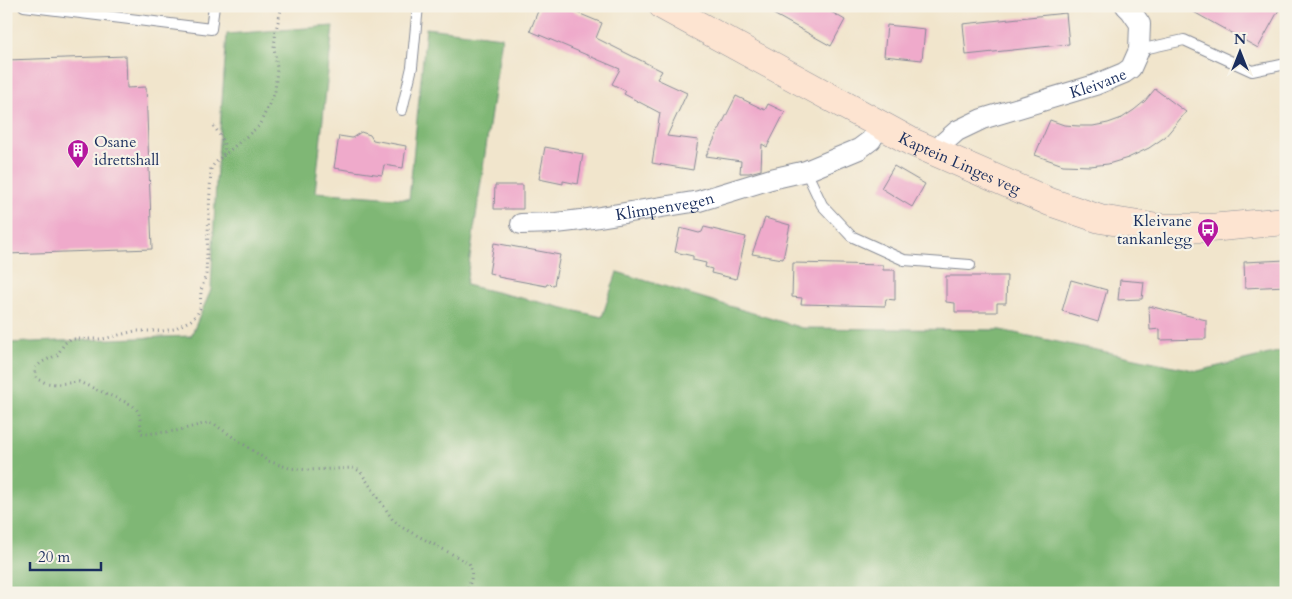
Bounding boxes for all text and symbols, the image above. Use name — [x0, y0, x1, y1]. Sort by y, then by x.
north arrow — [1214, 28, 1264, 78]
text: N — [1234, 30, 1246, 49]
street label: Kleivane — [1067, 63, 1130, 104]
street label: Kaptein Linges veg — [895, 127, 1024, 200]
place label: Osane idrettshall — [94, 131, 159, 171]
building icon: Osane idrettshall — [66, 138, 90, 169]
street label: Klimpenvegen — [614, 187, 717, 226]
place label: Kleivane tankanlegg — [1117, 210, 1192, 250]
bus stop icon: Kleivane tankanlegg — [1196, 217, 1220, 248]
scale bar — [30, 539, 101, 571]
text: 20 m — [38, 547, 70, 567]

